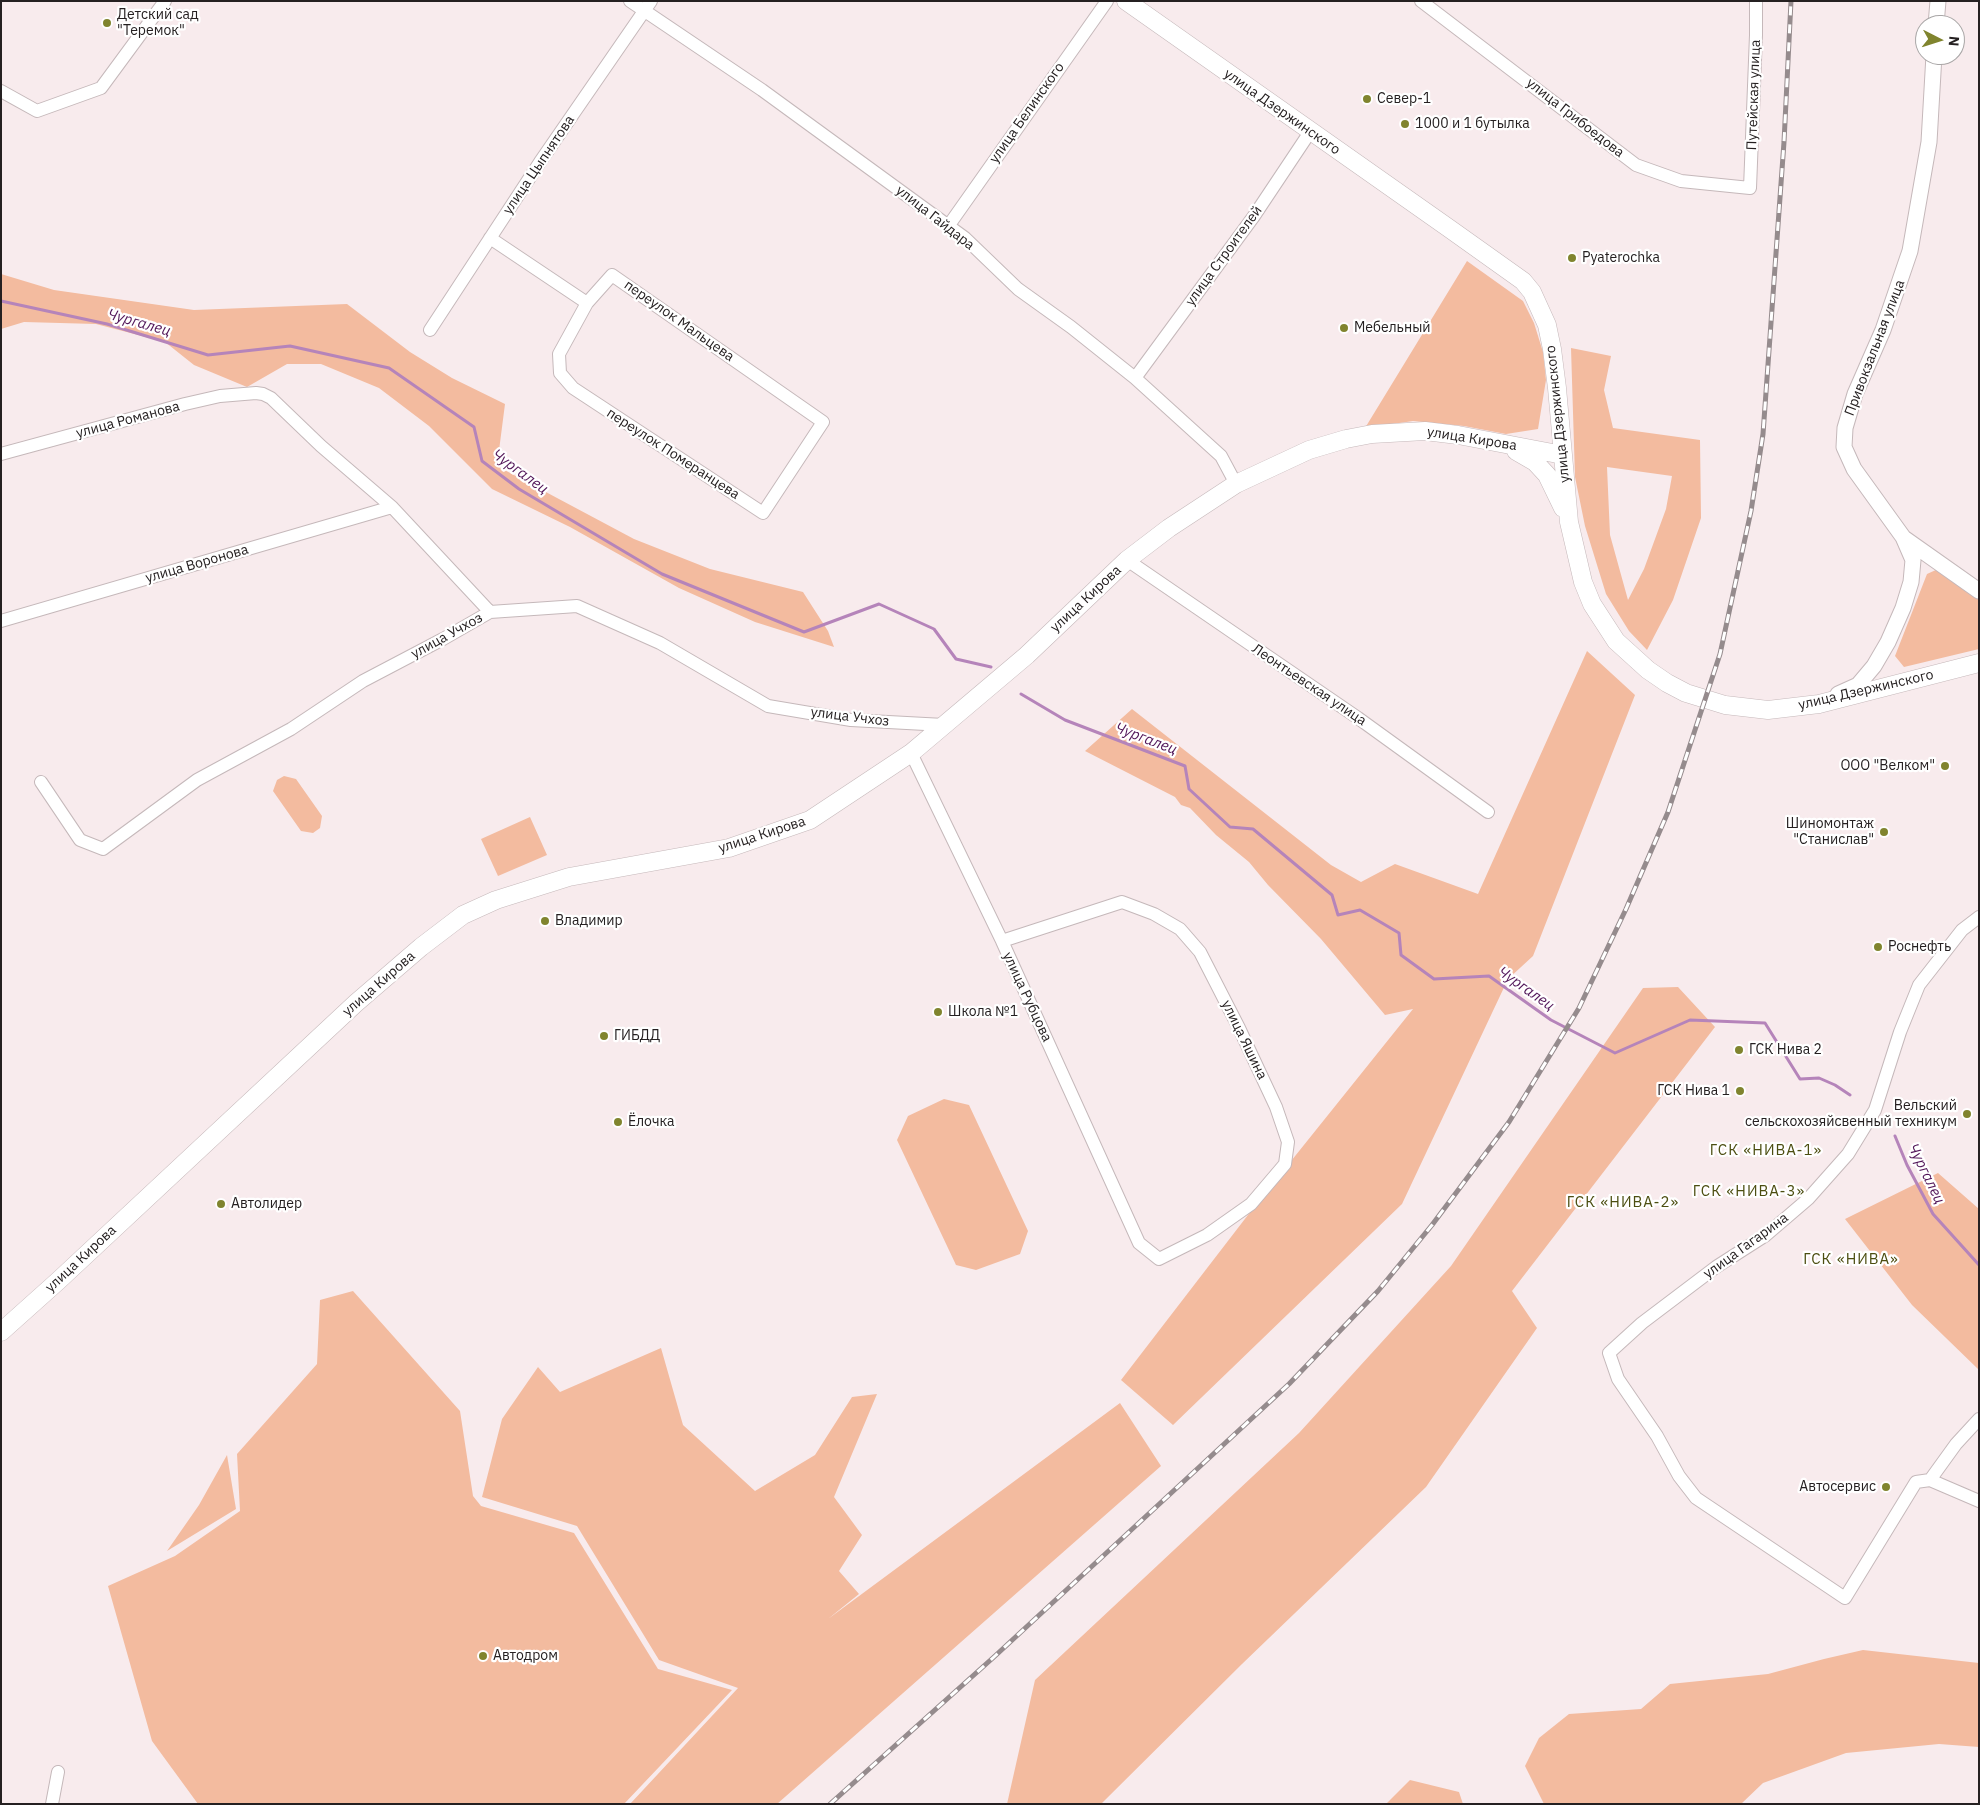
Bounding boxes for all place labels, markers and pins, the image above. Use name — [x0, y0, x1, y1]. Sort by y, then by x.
place label: Детский сад "Теремок" — [117, 7, 199, 40]
marker: Детский сад "Теремок" — [101, 17, 113, 29]
place label: Север-1 — [1377, 91, 1431, 107]
marker: Север-1 — [1361, 93, 1373, 105]
place label: 1000 и 1 бутылка — [1415, 116, 1530, 132]
marker: 1000 и 1 бутылка — [1399, 118, 1411, 130]
place label: Pyaterochka — [1582, 250, 1660, 266]
marker: Pyaterochka — [1566, 252, 1578, 264]
place label: Мебельный — [1354, 320, 1430, 336]
marker: Мебельный — [1338, 322, 1350, 334]
place label: ООО "Велком" — [1840, 758, 1935, 774]
marker: ООО "Велком" — [1939, 760, 1951, 772]
place label: Шиномонтаж "Станислав" — [1786, 816, 1874, 849]
marker: Шиномонтаж "Станислав" — [1878, 826, 1890, 838]
place label: Владимир — [555, 913, 623, 929]
marker: Владимир — [539, 915, 551, 927]
place label: Роснефть — [1888, 939, 1951, 955]
marker: Роснефть — [1872, 941, 1884, 953]
place label: Школа №1 — [948, 1004, 1018, 1020]
marker: Школа №1 — [932, 1006, 944, 1018]
place label: ГИБДД — [614, 1028, 660, 1044]
marker: ГИБДД — [598, 1030, 610, 1042]
place label: ГСК Нива 2 — [1749, 1042, 1822, 1058]
marker: ГСК Нива 2 — [1733, 1044, 1745, 1056]
place label: ГСК Нива 1 — [1657, 1083, 1730, 1099]
marker: ГСК Нива 1 — [1734, 1085, 1746, 1097]
place label: Вельский сельскохозяйсвенный техникум — [1745, 1098, 1957, 1130]
marker: Вельский сельскохозяйсвенный техникум — [1961, 1108, 1973, 1120]
place label: Ёлочка — [628, 1114, 674, 1130]
marker: Ёлочка — [612, 1116, 624, 1128]
place label: Автолидер — [231, 1196, 302, 1212]
marker: Автолидер — [215, 1198, 227, 1210]
place label: Автосервис — [1799, 1479, 1876, 1495]
marker: Автосервис — [1880, 1481, 1892, 1493]
place label: Автодром — [493, 1648, 558, 1664]
marker: Автодром — [477, 1650, 489, 1662]

